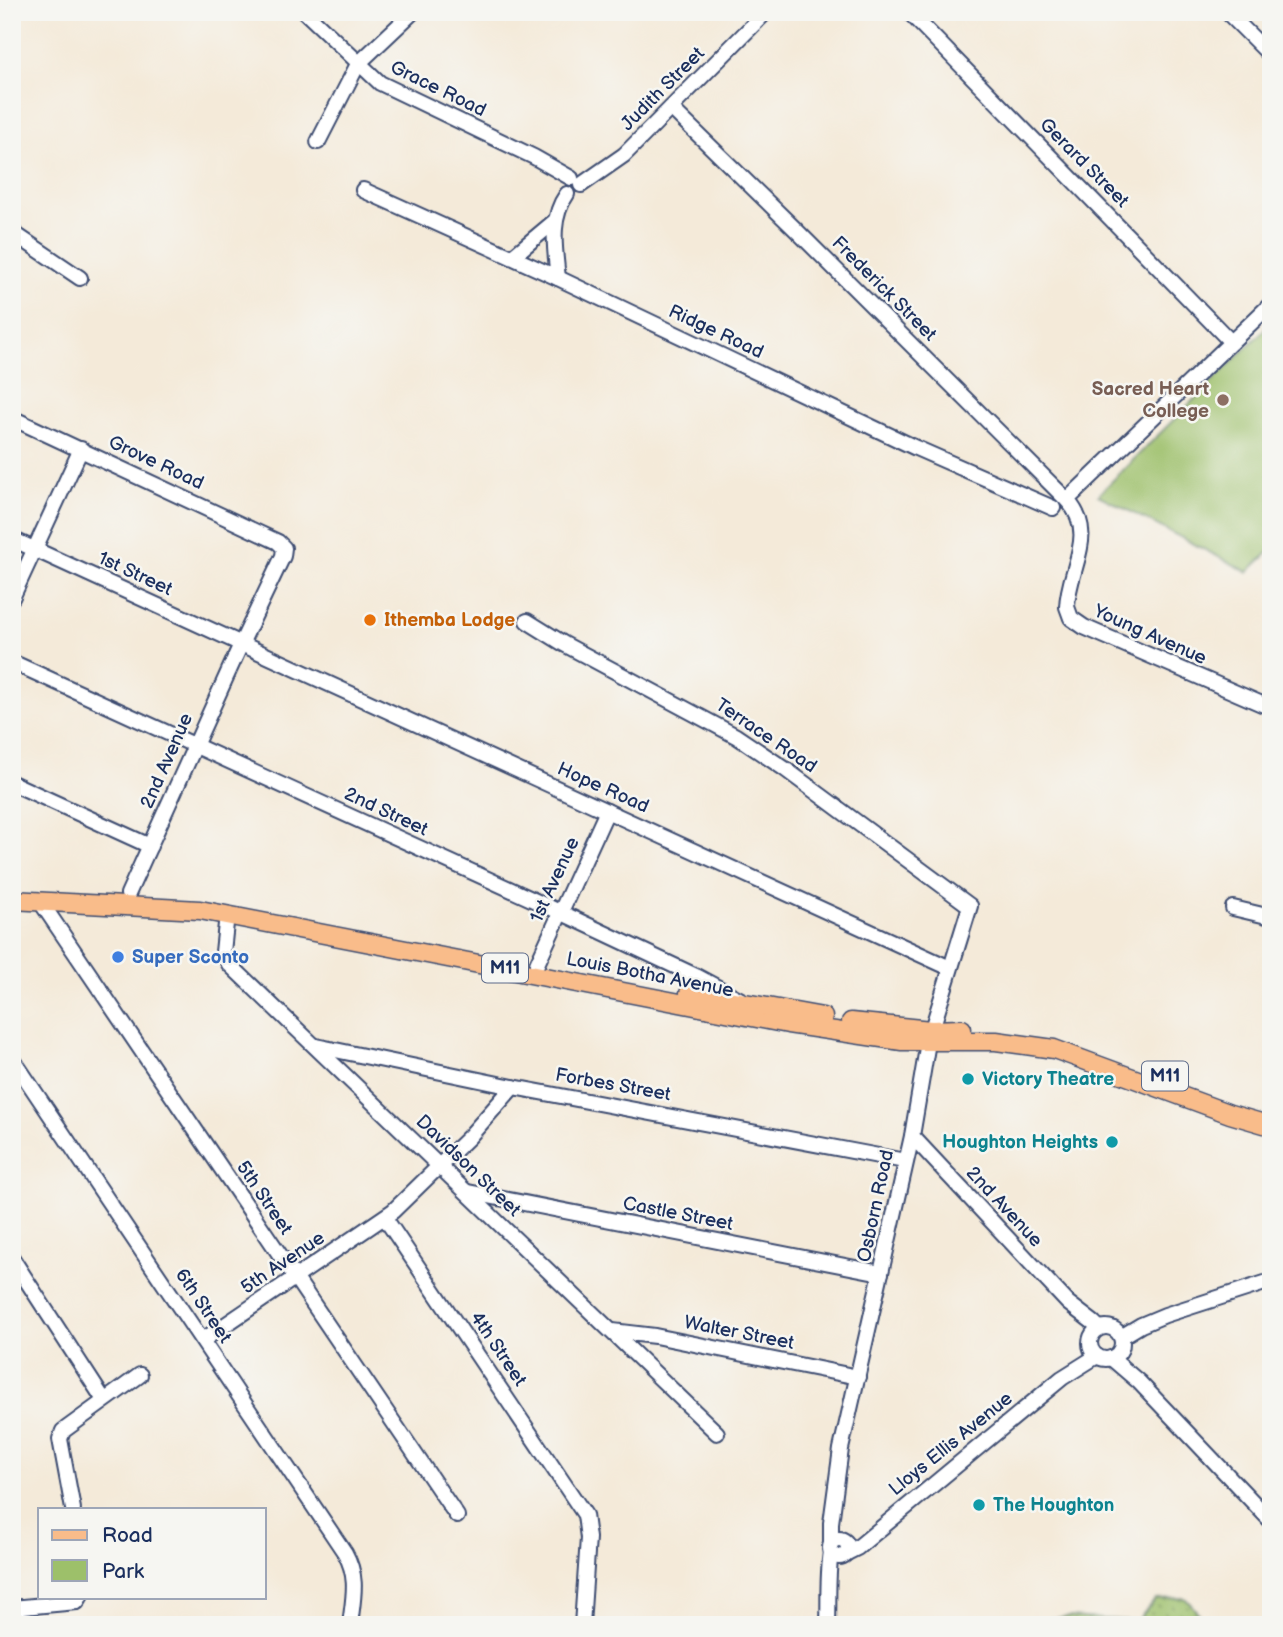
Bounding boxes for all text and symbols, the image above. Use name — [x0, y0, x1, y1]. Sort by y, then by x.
street label: Judith Street — [616, 42, 710, 136]
street label: Grace Road — [386, 56, 490, 122]
street label: Gerard Street — [1034, 113, 1134, 213]
street label: Frederick Street — [827, 232, 941, 346]
street label: Ridge Road — [665, 300, 767, 364]
place label: Sacred Heart College — [1092, 378, 1210, 423]
marker: Sacred Heart College — [1215, 392, 1231, 408]
street label: Grove Road — [105, 431, 207, 495]
street label: 1st Street — [94, 547, 176, 601]
street label: Young Avenue — [1089, 599, 1210, 670]
place label: Ithemba Lodge — [384, 609, 515, 632]
marker: Ithemba Lodge — [362, 612, 378, 628]
street label: Terrace Road — [711, 694, 821, 778]
street label: 2nd Avenue — [136, 710, 198, 812]
street label: Hope Road — [554, 758, 652, 818]
street label: 2nd Street — [340, 783, 432, 841]
street label: 1st Avenue — [525, 834, 585, 926]
place label: Super Sconto — [132, 946, 249, 969]
street label: Louis Botha Avenue — [564, 947, 736, 1003]
marker: Super Sconto — [110, 949, 126, 965]
road number: M11 — [482, 953, 528, 982]
road number: M11 — [1142, 1062, 1188, 1091]
street label: Forbes Street — [554, 1064, 673, 1106]
place label: Victory Theatre — [982, 1068, 1114, 1091]
marker: Victory Theatre — [960, 1071, 976, 1087]
street label: Davidson Street — [411, 1110, 525, 1222]
place label: Houghton Heights — [942, 1131, 1098, 1154]
marker: Houghton Heights — [1104, 1134, 1120, 1150]
street label: Osborn Road — [853, 1148, 899, 1264]
street label: 5th Street — [231, 1157, 297, 1239]
street label: 2nd Avenue — [961, 1162, 1047, 1252]
street label: Castle Street — [621, 1192, 735, 1236]
street label: 5th Avenue — [237, 1227, 329, 1299]
street label: 6th Street — [170, 1264, 236, 1348]
street label: 4th Street — [465, 1307, 531, 1391]
street label: Walter Street — [682, 1311, 796, 1355]
street label: Lloys Ellis Avenue — [885, 1387, 1017, 1501]
place label: The Houghton — [993, 1494, 1114, 1517]
marker: The Houghton — [971, 1497, 987, 1513]
legend — [38, 1508, 266, 1598]
text: Road — [102, 1523, 153, 1548]
text: Park — [102, 1559, 145, 1584]

